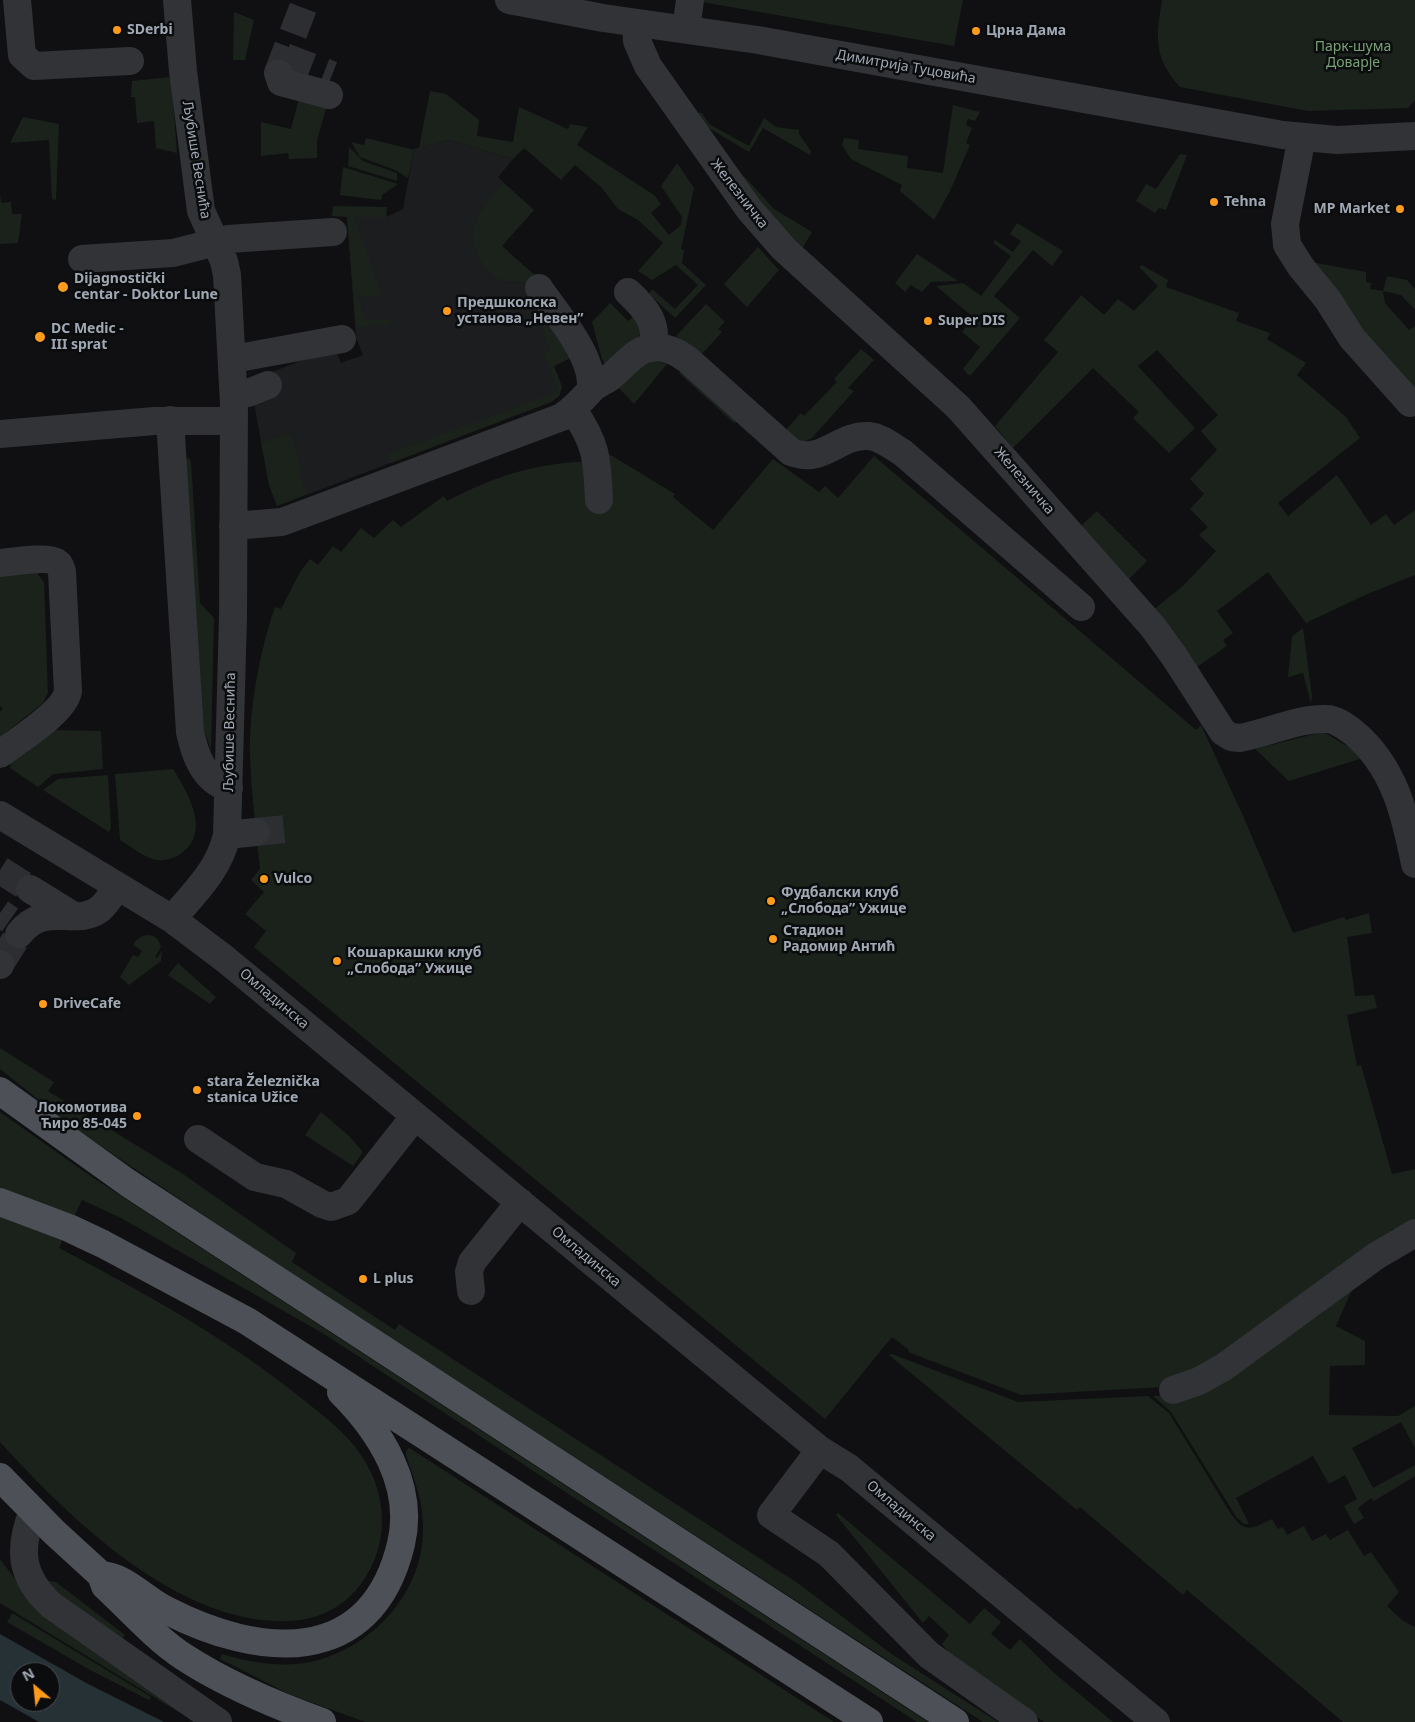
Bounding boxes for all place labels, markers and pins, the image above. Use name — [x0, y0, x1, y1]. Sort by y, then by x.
place label: SDerbi — [127, 22, 173, 38]
place label: Црна Дама — [986, 23, 1066, 39]
marker: SDerbi — [111, 24, 123, 36]
marker: Црна Дама — [970, 25, 982, 37]
place label: Tehna — [1224, 194, 1266, 210]
marker: Tehna — [1208, 196, 1220, 208]
place label: MP Market — [1314, 201, 1390, 217]
marker: MP Market — [1394, 203, 1406, 215]
place label: Dijagnostički centar - Doktor Lune — [74, 271, 218, 304]
marker: Dijagnostički centar - Doktor Lune — [56, 280, 70, 294]
place label: Предшколска установа „Невен” — [457, 295, 584, 328]
marker: Предшколска установа „Невен” — [441, 305, 453, 317]
place label: Super DIS — [938, 313, 1005, 329]
marker: Super DIS — [922, 315, 934, 327]
place label: DC Medic - III sprat — [51, 321, 124, 354]
marker: DC Medic - III sprat — [33, 330, 47, 344]
place label: Vulco — [274, 871, 312, 887]
marker: Vulco — [258, 873, 270, 885]
place label: Фудбалски клуб „Слобода” Ужице — [781, 885, 906, 918]
marker: Фудбалски клуб „Слобода” Ужице — [765, 895, 777, 907]
place label: Стадион Радомир Антић — [783, 923, 896, 956]
marker: Стадион Радомир Антић — [767, 933, 779, 945]
place label: Кошаркашки клуб „Слобода” Ужице — [347, 945, 481, 978]
marker: Кошаркашки клуб „Слобода” Ужице — [331, 955, 343, 967]
place label: DriveCafe — [53, 996, 121, 1012]
marker: DriveCafe — [37, 998, 49, 1010]
place label: stara Železnička stanica Užice — [207, 1074, 320, 1106]
marker: stara Železnička stanica Užice — [191, 1084, 203, 1096]
place label: Локомотива Ћиро 85-045 — [38, 1100, 127, 1132]
marker: Локомотива Ћиро 85-045 — [131, 1110, 143, 1122]
place label: L plus — [373, 1271, 414, 1287]
marker: L plus — [357, 1273, 369, 1285]

